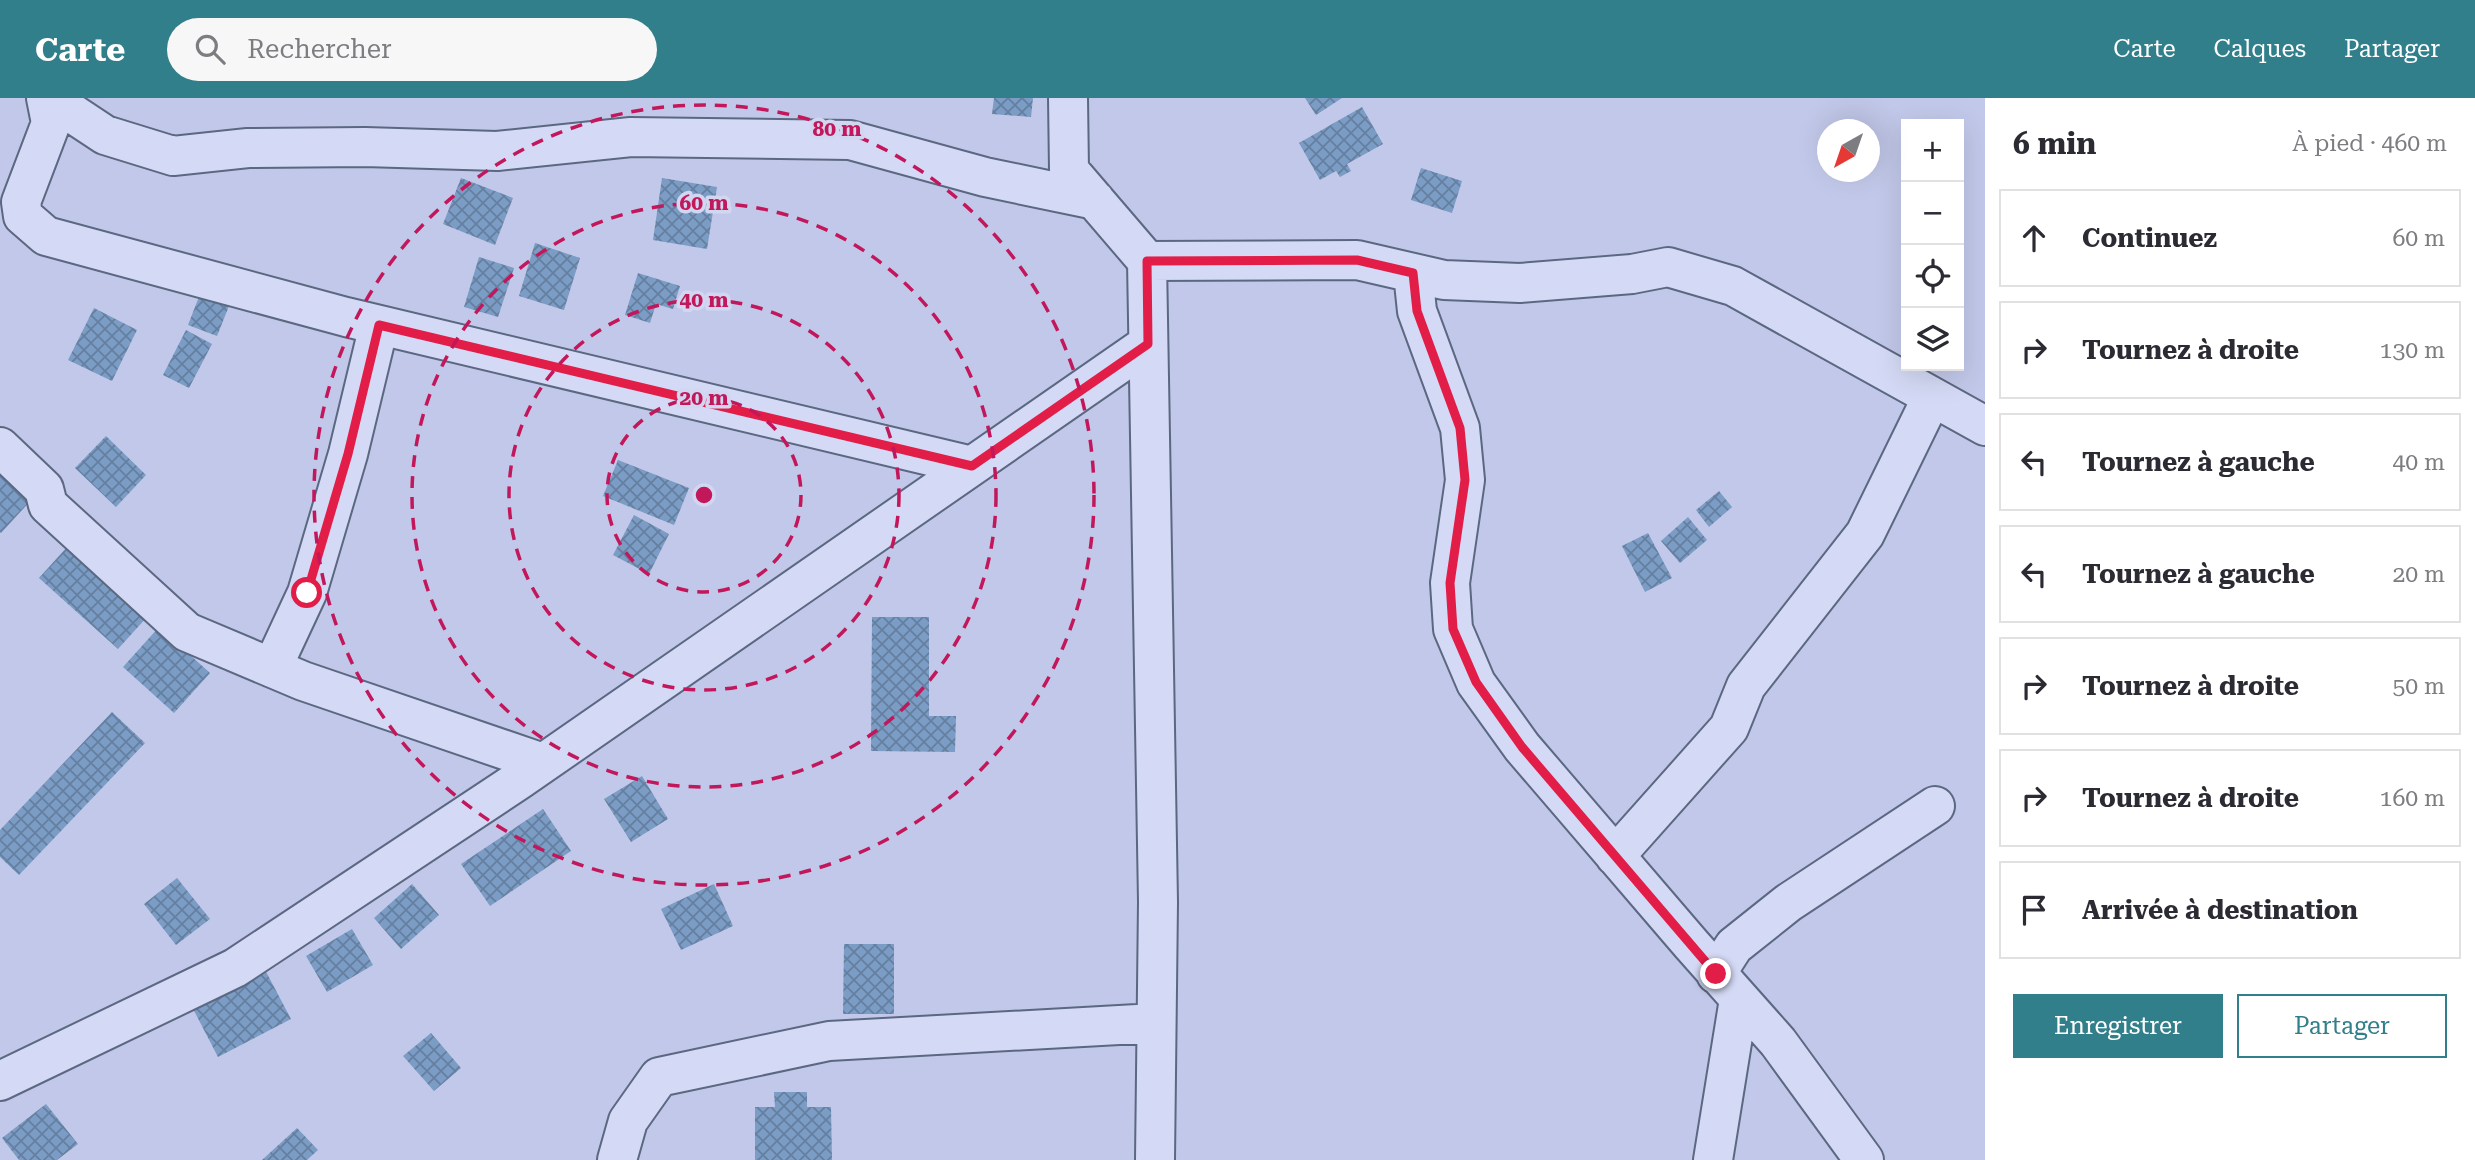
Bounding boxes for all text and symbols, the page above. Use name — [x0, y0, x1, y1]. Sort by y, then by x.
search box — [167, 18, 657, 81]
text: Carte — [35, 30, 125, 69]
icon: search — [191, 30, 229, 68]
text: Rechercher — [247, 34, 392, 64]
text: Carte — [2113, 35, 2176, 63]
text: Calques — [2214, 35, 2306, 63]
text: Partager — [2344, 35, 2440, 63]
text: 80 m — [812, 117, 862, 141]
north arrow — [1817, 119, 1880, 182]
map controls — [1901, 119, 1964, 371]
button: + — [1901, 119, 1964, 182]
text: 6 min — [2013, 126, 2096, 161]
text: À pied · 460 m — [2292, 130, 2447, 157]
button: − — [1901, 182, 1964, 245]
text: 60 m — [679, 191, 729, 215]
icon: ahead — [2015, 219, 2053, 257]
text: Continuez — [2082, 223, 2217, 253]
text: 60 m — [2392, 225, 2445, 252]
button: locate — [1901, 245, 1964, 308]
text: 40 m — [679, 288, 729, 312]
button: layers — [1901, 308, 1964, 371]
icon: right — [2015, 331, 2053, 369]
text: Tournez à droite — [2082, 335, 2299, 365]
text: 130 m — [2380, 337, 2445, 364]
text: 20 m — [679, 386, 729, 410]
icon: left — [2015, 443, 2053, 481]
text: Tournez à gauche — [2082, 447, 2315, 477]
text: 40 m — [2392, 449, 2445, 476]
centre of rings — [692, 483, 716, 507]
icon: left — [2015, 555, 2053, 593]
text: Tournez à gauche — [2082, 559, 2315, 589]
text: 20 m — [2392, 561, 2445, 588]
route start — [291, 577, 322, 608]
icon: right — [2015, 667, 2053, 705]
text: Tournez à droite — [2082, 671, 2299, 701]
text: 50 m — [2392, 673, 2445, 700]
icon: right — [2015, 779, 2053, 817]
text: Tournez à droite — [2082, 783, 2299, 813]
text: 160 m — [2380, 785, 2445, 812]
icon: arrive — [2015, 891, 2053, 929]
text: Arrivée à destination — [2082, 895, 2358, 925]
route end — [1700, 958, 1731, 989]
button: Enregistrer — [2013, 994, 2223, 1058]
button: Partager — [2237, 994, 2447, 1058]

